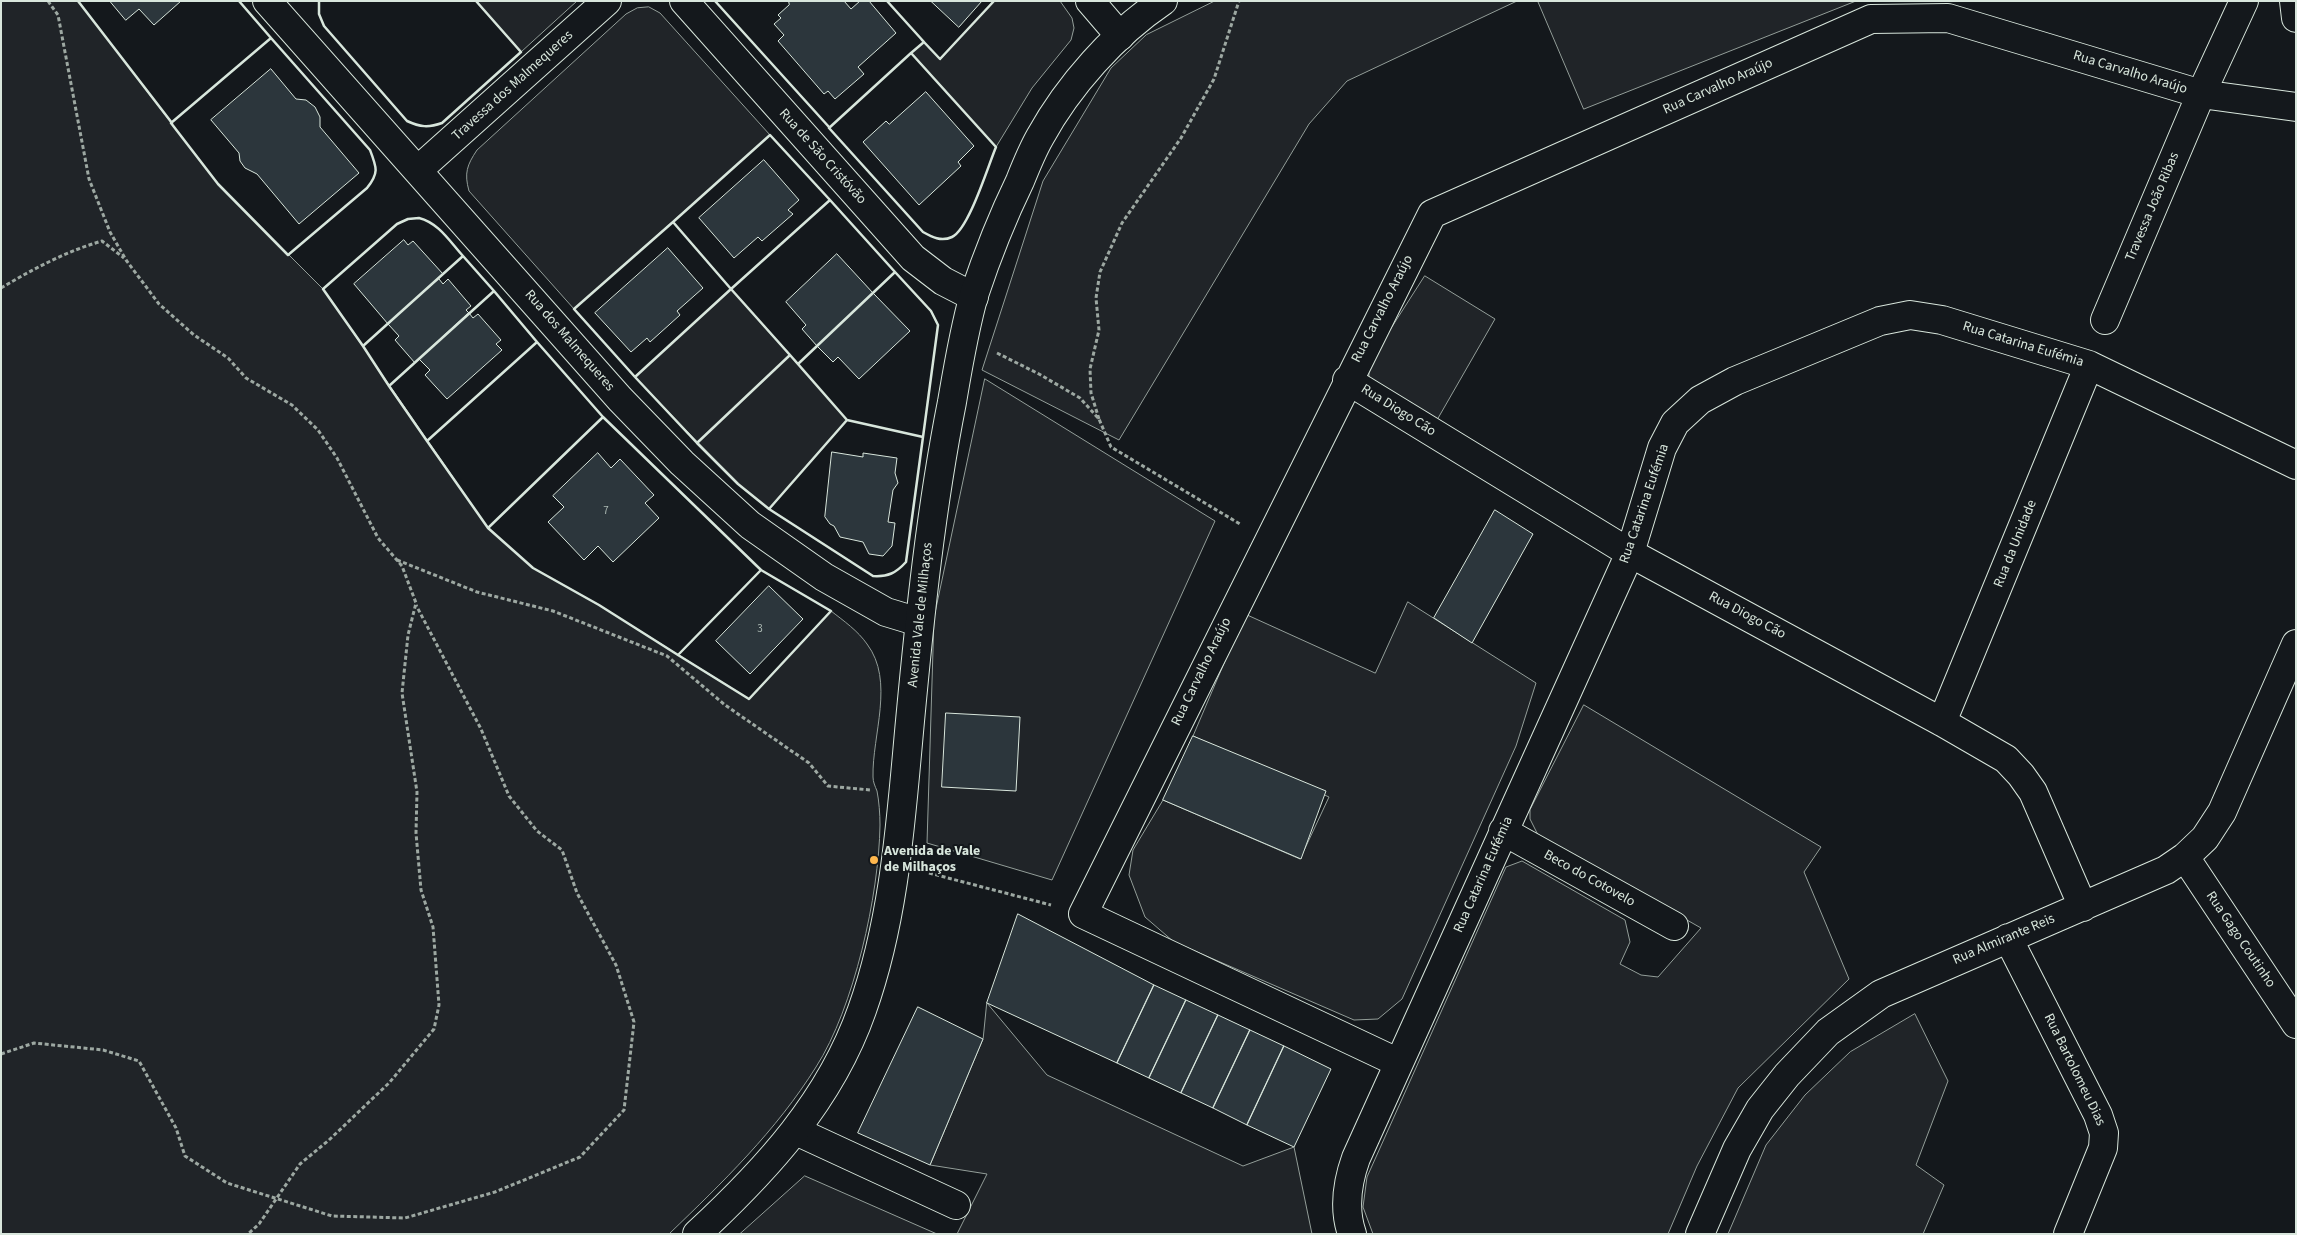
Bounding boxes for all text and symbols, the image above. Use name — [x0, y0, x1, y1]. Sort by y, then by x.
street label: Travessa dos Malmequeres — [449, 27, 577, 145]
street label: Rua Carvalho Araújo — [2071, 48, 2189, 98]
street label: Rua Carvalho Araújo — [1660, 55, 1776, 119]
street label: Rua de São Cristóvão — [775, 106, 869, 208]
street label: Travessa João Ribas — [2122, 150, 2184, 264]
street label: Rua Carvalho Araújo — [1349, 252, 1417, 366]
street label: Rua dos Malmequeres — [520, 287, 618, 395]
street label: Rua Catarina Eufémia — [1960, 319, 2086, 371]
street label: Rua Diogo Cão — [1358, 381, 1438, 441]
street label: Rua Catarina Eufémia — [1617, 442, 1673, 566]
street label: Rua da Unidade — [1991, 498, 2041, 590]
house number: 7 — [603, 505, 609, 519]
street label: Avenida Vale de Milhaços — [905, 542, 937, 688]
street label: Rua Diogo Cão — [1706, 589, 1788, 643]
street label: Rua Carvalho Araújo — [1168, 615, 1236, 729]
house number: 3 — [757, 623, 763, 637]
street label: Rua Catarina Eufémia — [1451, 814, 1517, 936]
place label: Avenida de Vale de Milhaços — [884, 844, 980, 876]
street label: Beco do Cotovelo — [1540, 847, 1638, 911]
marker: Avenida de Vale de Milhaços — [868, 854, 880, 866]
street label: Rua Gago Coutinho — [2202, 889, 2278, 991]
street label: Rua Almirante Reis — [1950, 911, 2058, 969]
street label: Rua Bartolomeu Dias — [2040, 1011, 2108, 1129]

